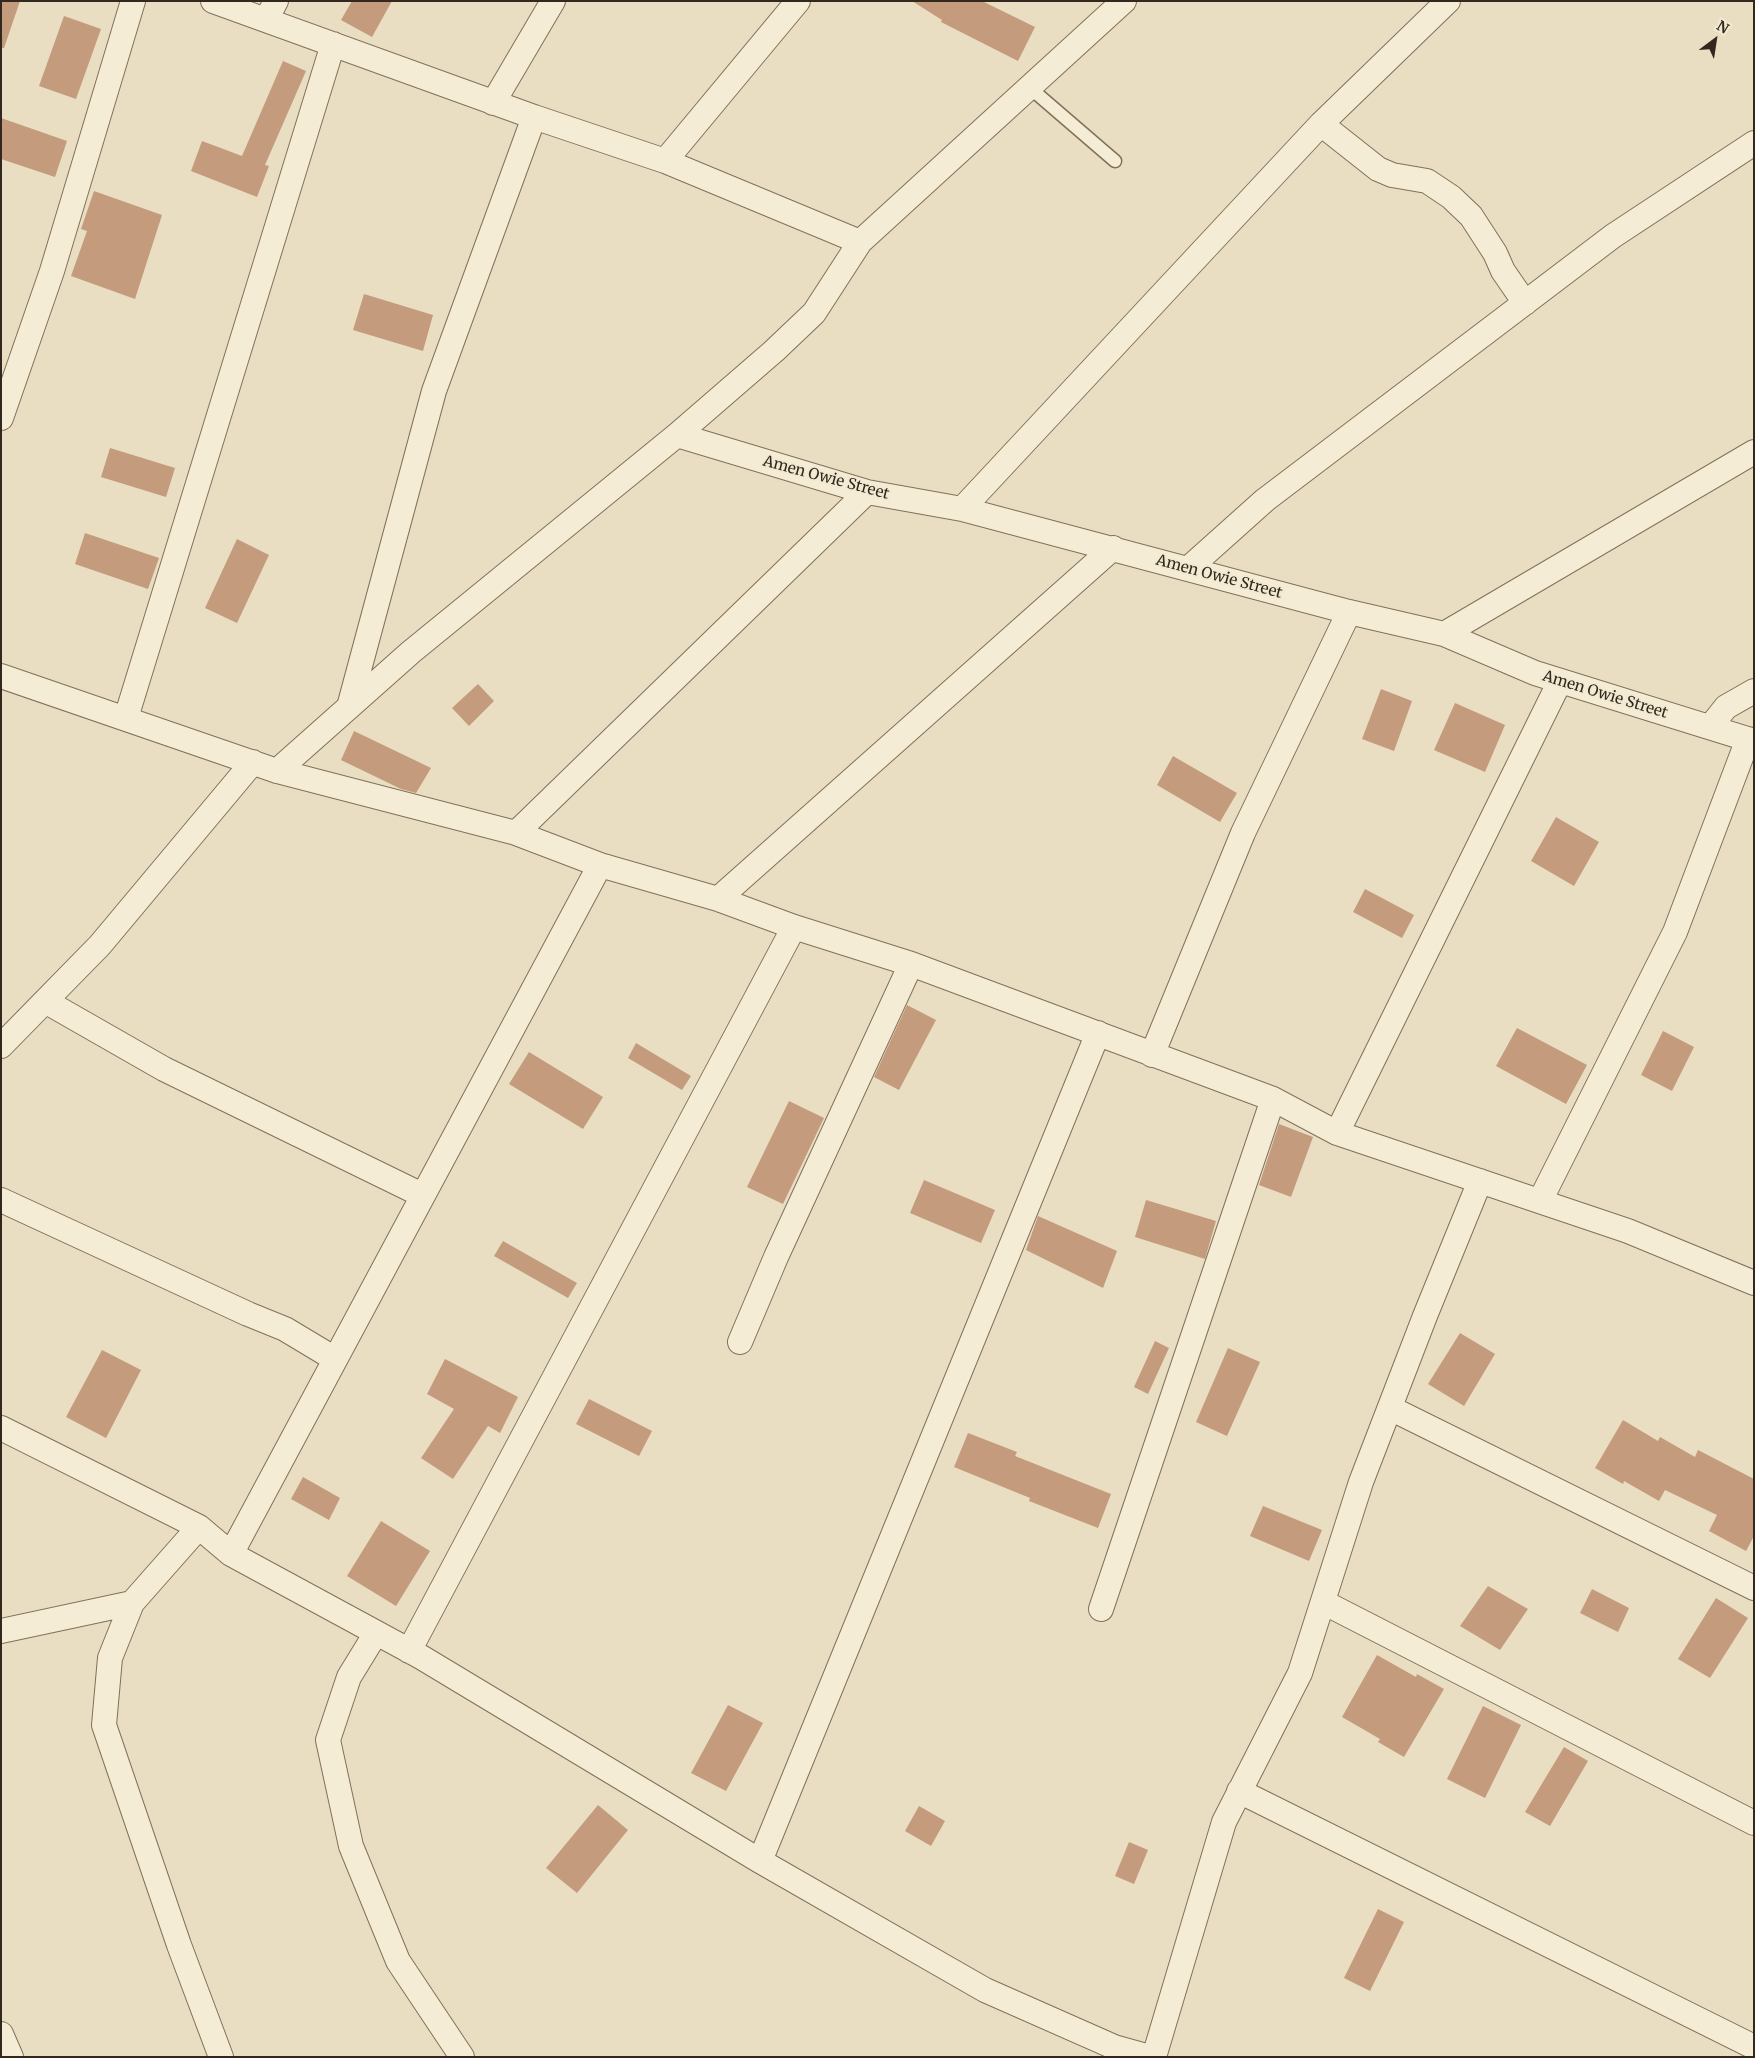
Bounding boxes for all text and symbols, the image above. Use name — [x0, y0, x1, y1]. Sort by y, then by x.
north arrow — [1690, 15, 1740, 65]
text: N — [1713, 17, 1732, 38]
street label: Amen Owie Street — [761, 452, 891, 504]
street label: Amen Owie Street — [1154, 551, 1284, 603]
street label: Amen Owie Street — [1540, 667, 1670, 723]

